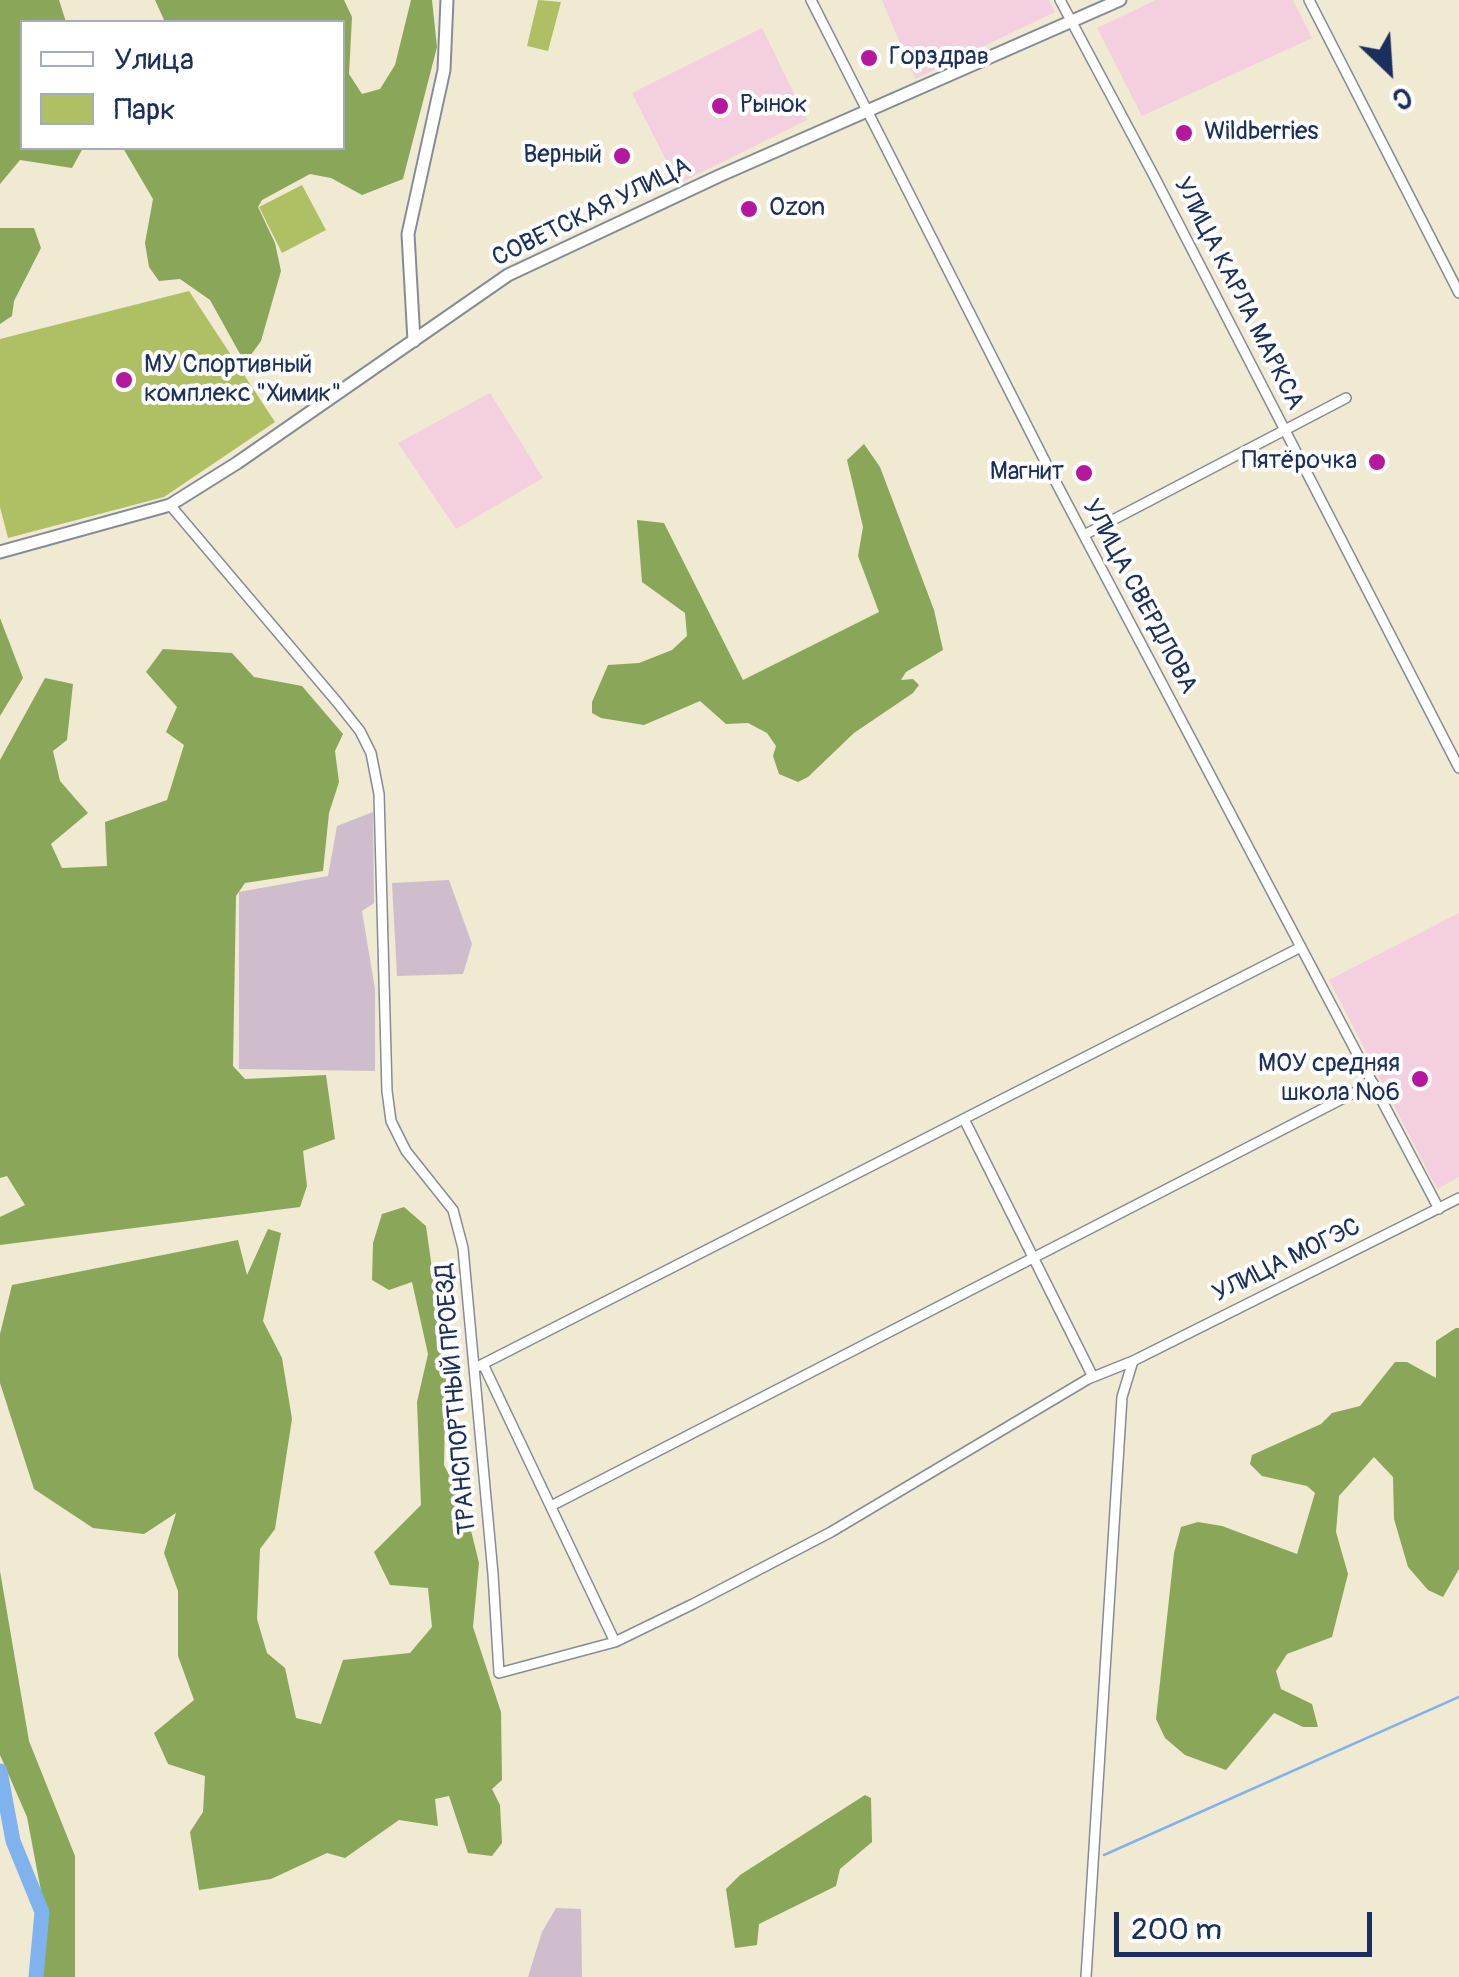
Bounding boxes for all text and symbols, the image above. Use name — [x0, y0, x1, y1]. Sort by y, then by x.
legend — [20, 20, 345, 150]
north arrow — [1339, 20, 1439, 120]
text: Улица — [114, 41, 194, 78]
place label: Горздрав — [889, 43, 989, 73]
marker: Горздрав — [858, 47, 880, 69]
text: С — [1387, 78, 1417, 117]
text: Парк — [114, 91, 176, 128]
place label: Рынок — [740, 91, 807, 121]
marker: Рынок — [709, 95, 731, 117]
place label: Wildberries — [1204, 118, 1318, 148]
marker: Wildberries — [1173, 122, 1195, 144]
place label: Верный — [523, 141, 602, 171]
marker: Верный — [611, 145, 633, 167]
street label: СОВЕТСКАЯ УЛИЦА — [488, 152, 696, 274]
street label: УЛИЦА КАРЛА МАРКСА — [1166, 173, 1310, 415]
place label: Ozon — [769, 194, 825, 224]
marker: Ozon — [738, 198, 760, 220]
place label: МУ Спортивный комплекс "Химик" — [144, 351, 341, 410]
marker: МУ Спортивный комплекс "Химик" — [113, 369, 135, 391]
place label: Пятёрочка — [1242, 447, 1357, 477]
marker: Пятёрочка — [1366, 451, 1388, 473]
place label: Магнит — [990, 458, 1064, 488]
marker: Магнит — [1073, 462, 1095, 484]
street label: УЛИЦА СВЕРДЛОВА — [1075, 495, 1203, 699]
place label: МОУ средняя школа №6 — [1258, 1050, 1400, 1109]
marker: МОУ средняя школа №6 — [1409, 1068, 1431, 1090]
street label: УЛИЦА МОГЭС — [1208, 1212, 1366, 1310]
street label: ТРАНСПОРТНЫЙ ПРОЕЗД — [430, 1262, 484, 1536]
scale bar — [1119, 1892, 1376, 1954]
text: 200 m — [1131, 1911, 1222, 1948]

